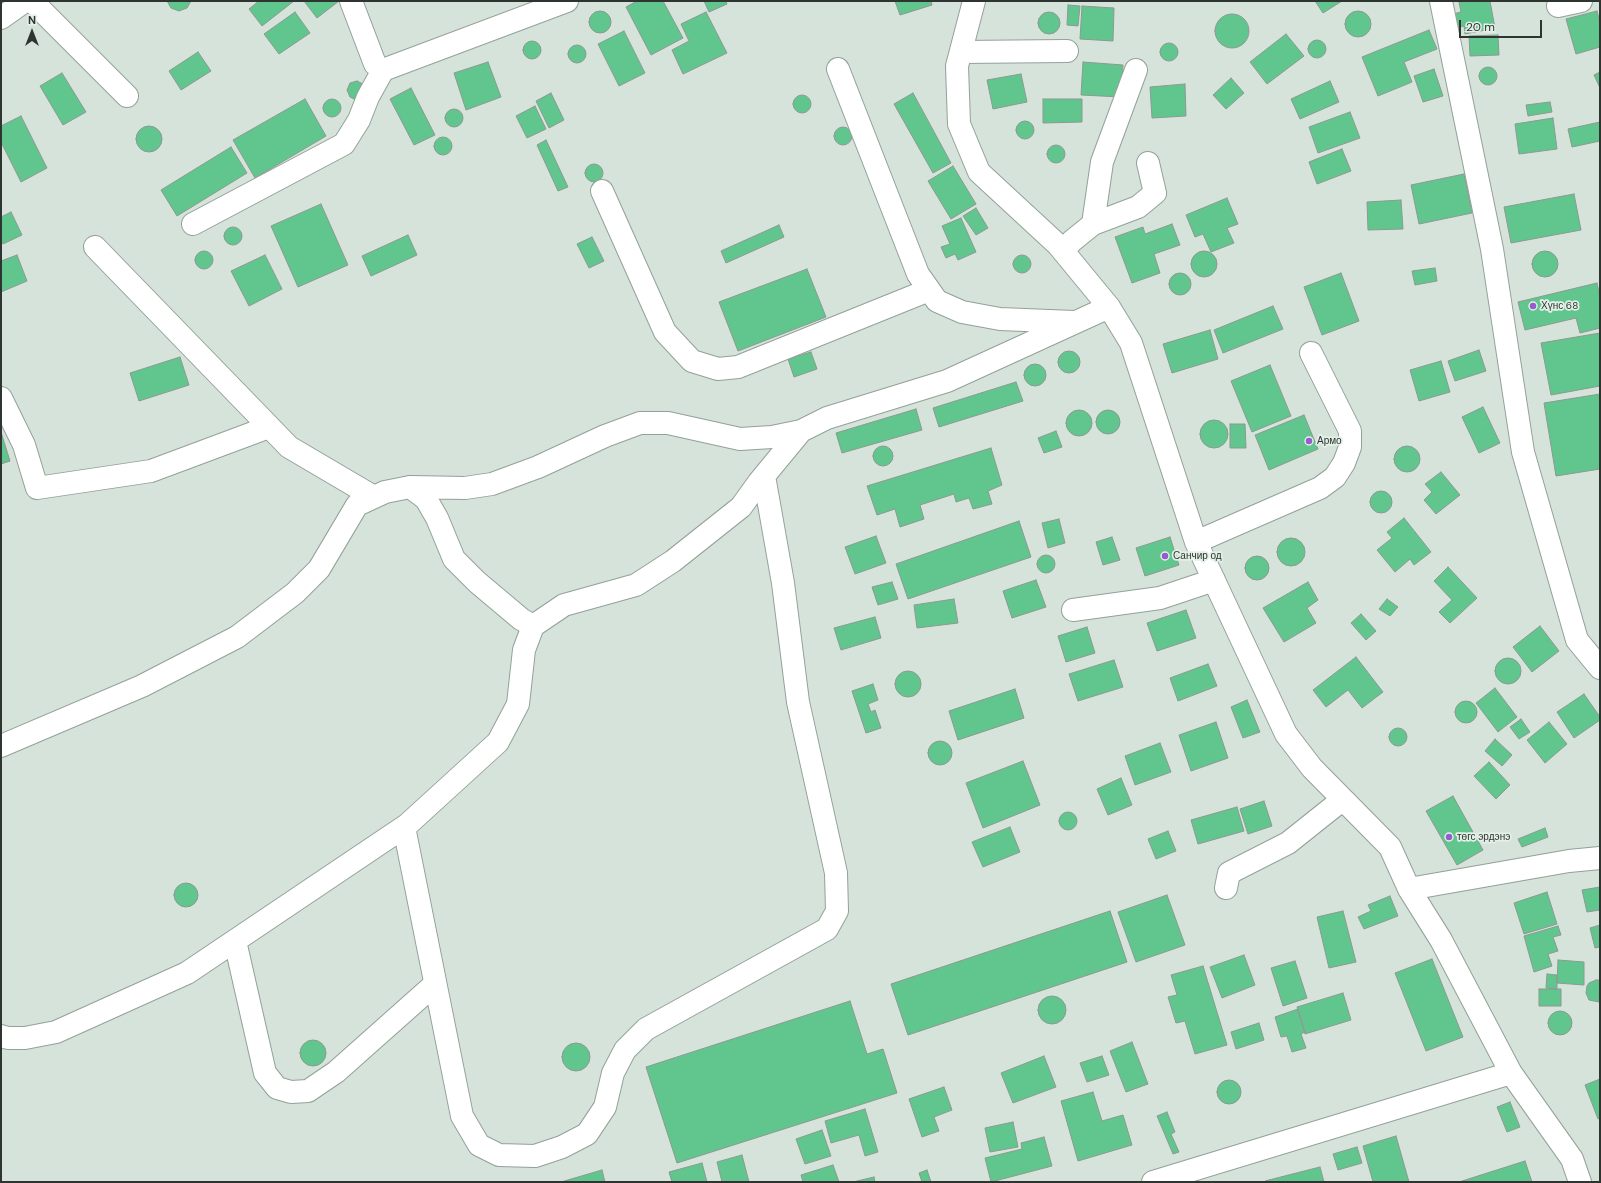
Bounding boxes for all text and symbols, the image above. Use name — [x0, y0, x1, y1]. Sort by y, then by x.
north arrow — [12, 12, 52, 52]
scale bar — [1461, 12, 1544, 38]
text: N — [28, 13, 36, 27]
text: 20 m — [1466, 19, 1495, 35]
place label: Хүнс 68 — [1541, 300, 1578, 312]
marker: Хүнс 68 — [1528, 301, 1538, 311]
place label: Армо — [1317, 435, 1342, 447]
marker: Армо — [1304, 436, 1314, 446]
place label: Санчир од — [1173, 550, 1222, 562]
marker: Санчир од — [1160, 551, 1170, 561]
place label: төгс эрдэнэ — [1457, 831, 1510, 843]
marker: төгс эрдэнэ — [1444, 832, 1454, 842]

